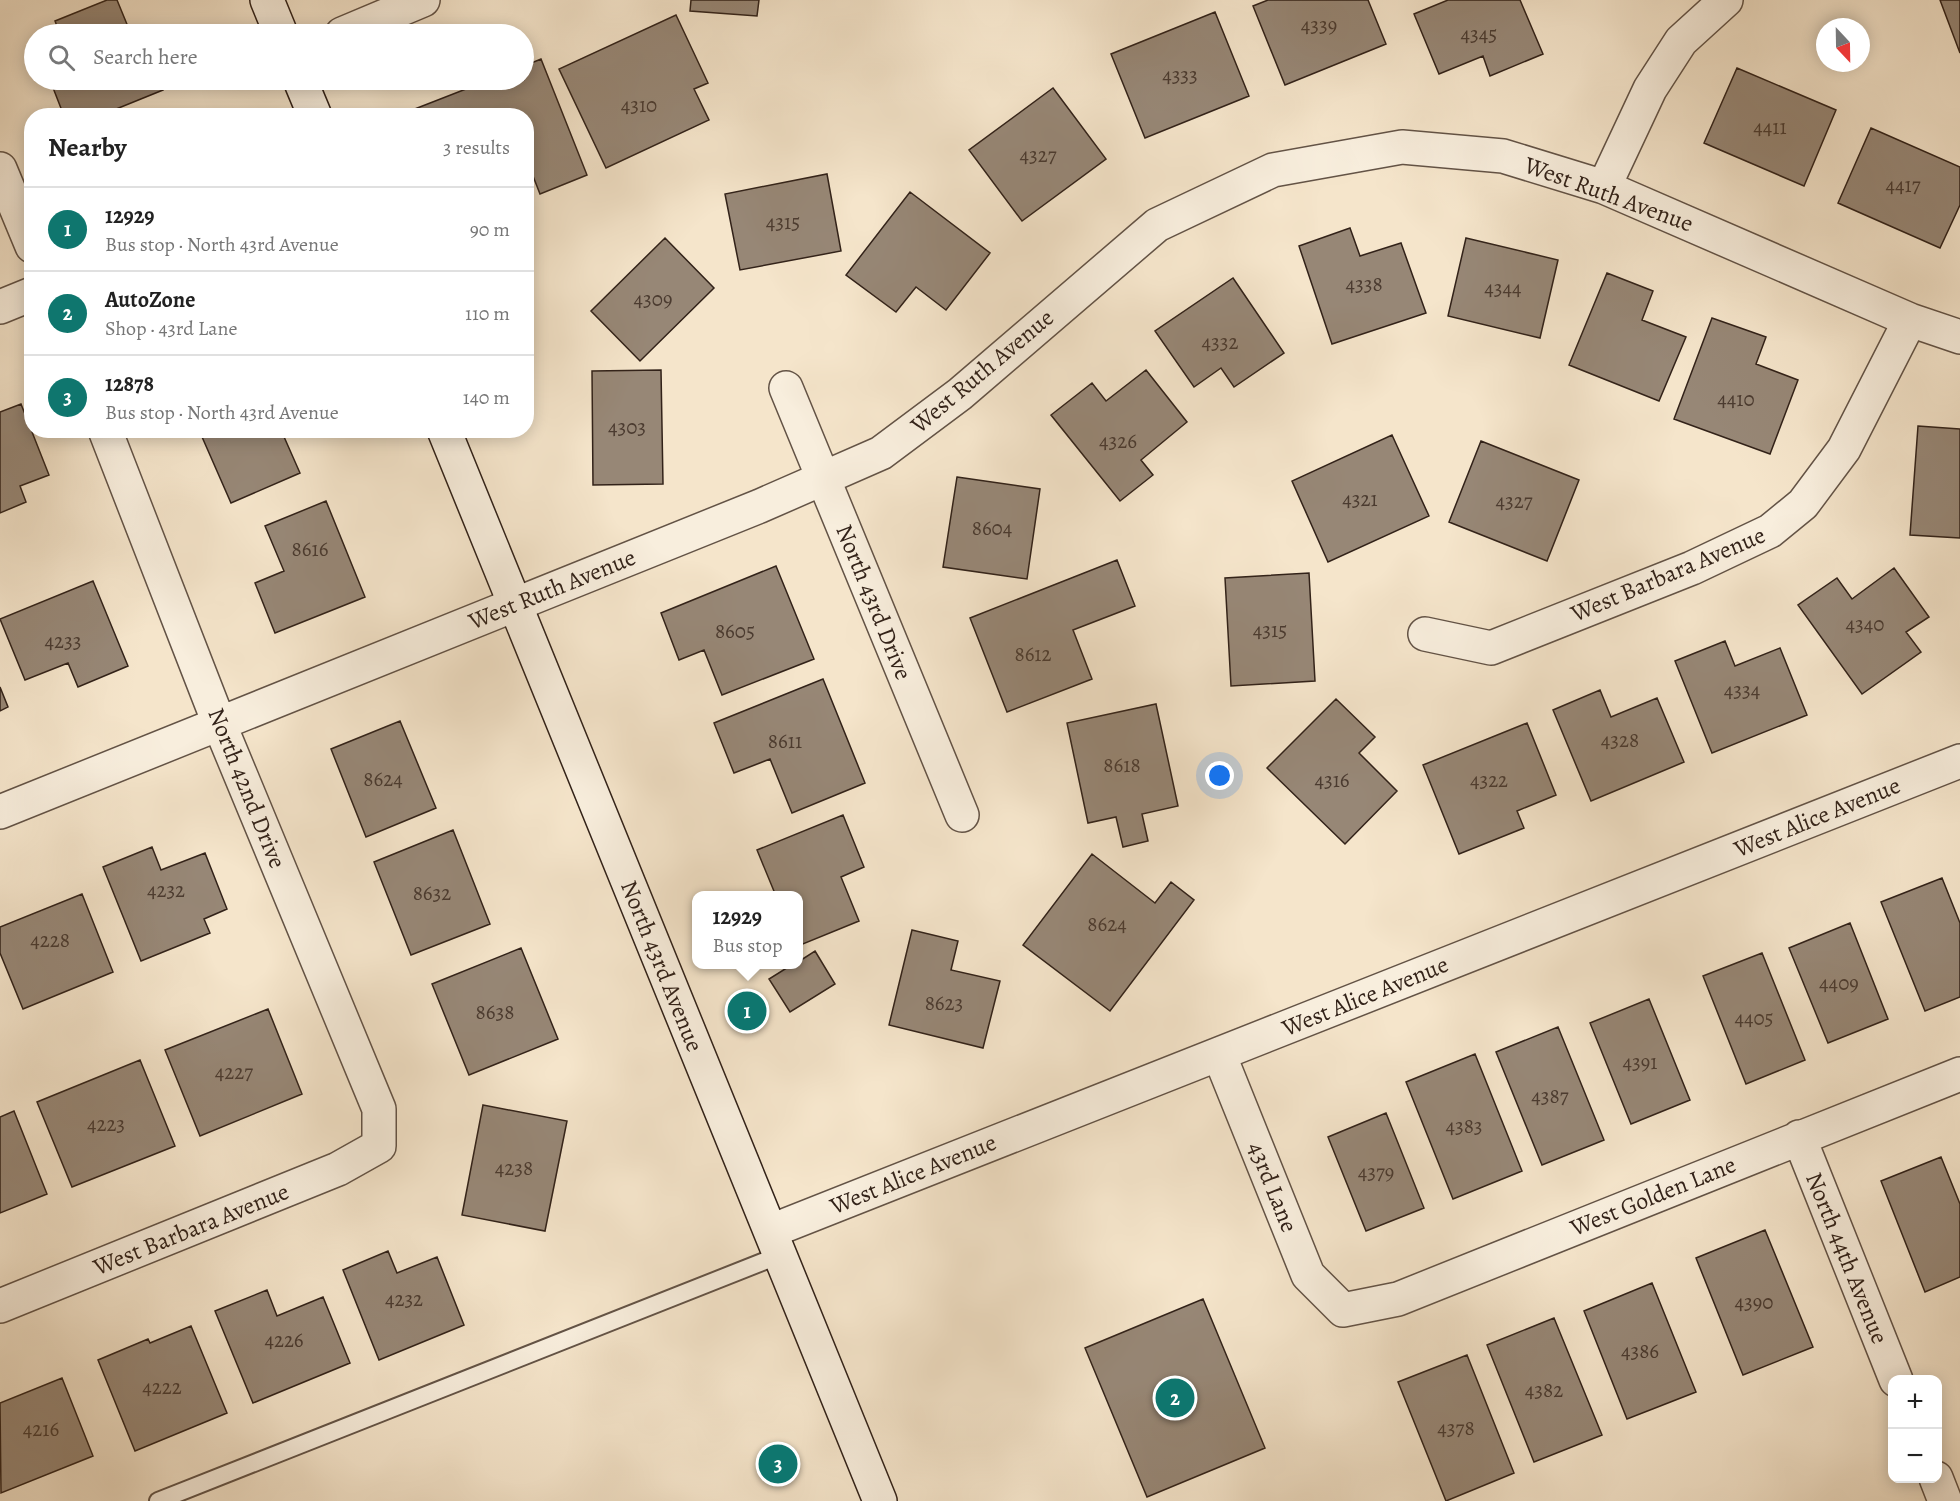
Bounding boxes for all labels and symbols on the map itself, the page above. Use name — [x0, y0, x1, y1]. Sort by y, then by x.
house number: 4339 — [1301, 11, 1337, 39]
north arrow — [1816, 18, 1870, 72]
house number: 4345 — [1461, 20, 1497, 48]
house number: 4333 — [1162, 61, 1198, 89]
house number: 4310 — [621, 91, 657, 119]
house number: 4411 — [1753, 113, 1787, 141]
house number: 4327 — [1019, 141, 1057, 169]
street label: West Ruth Avenue — [1519, 148, 1698, 239]
house number: 4417 — [1885, 171, 1921, 199]
house number: 4315 — [766, 208, 800, 236]
house number: 4338 — [1345, 270, 1383, 298]
house number: 4344 — [1484, 274, 1522, 302]
house number: 4309 — [634, 285, 673, 313]
street label: West Ruth Avenue — [903, 302, 1060, 441]
house number: 4332 — [1202, 328, 1239, 356]
house number: 4410 — [1717, 385, 1755, 413]
house number: 4303 — [608, 413, 646, 441]
house number: 4326 — [1099, 427, 1137, 455]
house number: 4321 — [1342, 485, 1378, 513]
house number: 4327 — [1495, 487, 1533, 515]
house number: 8604 — [972, 514, 1012, 542]
street label: West Barbara Avenue — [1565, 519, 1770, 630]
street label: North 43rd Drive — [828, 520, 920, 684]
house number: 8616 — [292, 535, 329, 563]
street label: West Ruth Avenue — [463, 541, 640, 637]
house number: 4340 — [1846, 610, 1884, 638]
house number: 4315 — [1253, 616, 1287, 644]
house number: 8605 — [715, 617, 755, 645]
house number: 4233 — [45, 627, 81, 655]
house number: 8612 — [1014, 640, 1052, 668]
house number: 4334 — [1724, 676, 1760, 704]
street label: North 42nd Drive — [200, 703, 294, 873]
house number: 4328 — [1601, 726, 1639, 754]
house number: 8611 — [768, 727, 802, 755]
house number: 8618 — [1103, 751, 1141, 779]
your location — [1205, 761, 1234, 790]
house number: 8624 — [363, 765, 403, 793]
house number: 4316 — [1314, 766, 1350, 794]
house number: 4322 — [1470, 766, 1508, 794]
street label: West Alice Avenue — [1728, 769, 1905, 865]
street label: North 43rd Avenue — [613, 875, 711, 1057]
house number: 4232 — [147, 876, 185, 904]
house number: 8632 — [413, 879, 451, 907]
house number: 8624 — [1087, 910, 1127, 938]
house number: 4228 — [30, 926, 70, 954]
street label: West Alice Avenue — [1276, 948, 1453, 1044]
house number: 4409 — [1819, 969, 1859, 997]
pin: 1 — [728, 988, 766, 1034]
house number: 8623 — [925, 989, 963, 1017]
house number: 8638 — [476, 998, 514, 1026]
house number: 4405 — [1734, 1004, 1774, 1032]
house number: 4391 — [1623, 1048, 1658, 1076]
house number: 4227 — [215, 1058, 253, 1086]
house number: 4387 — [1531, 1082, 1569, 1110]
house number: 4223 — [87, 1110, 125, 1138]
house number: 4383 — [1445, 1112, 1483, 1140]
street label: West Alice Avenue — [824, 1126, 1001, 1222]
street label: 43rd Lane — [1240, 1137, 1306, 1237]
street label: West Golden Lane — [1565, 1148, 1740, 1244]
house number: 4238 — [495, 1154, 533, 1182]
house number: 4379 — [1358, 1158, 1394, 1186]
street label: North 44th Avenue — [1798, 1168, 1896, 1348]
street label: West Barbara Avenue — [88, 1175, 293, 1283]
house number: 4232 — [385, 1285, 423, 1313]
house number: 4390 — [1735, 1288, 1774, 1316]
house number: 4226 — [264, 1326, 304, 1354]
house number: 4386 — [1621, 1337, 1659, 1365]
house number: 4222 — [142, 1373, 182, 1401]
pin: 2 — [1156, 1376, 1194, 1420]
house number: 4382 — [1525, 1376, 1563, 1404]
house number: 4378 — [1437, 1414, 1475, 1442]
house number: 4216 — [23, 1415, 59, 1443]
pin: 3 — [758, 1442, 798, 1486]

